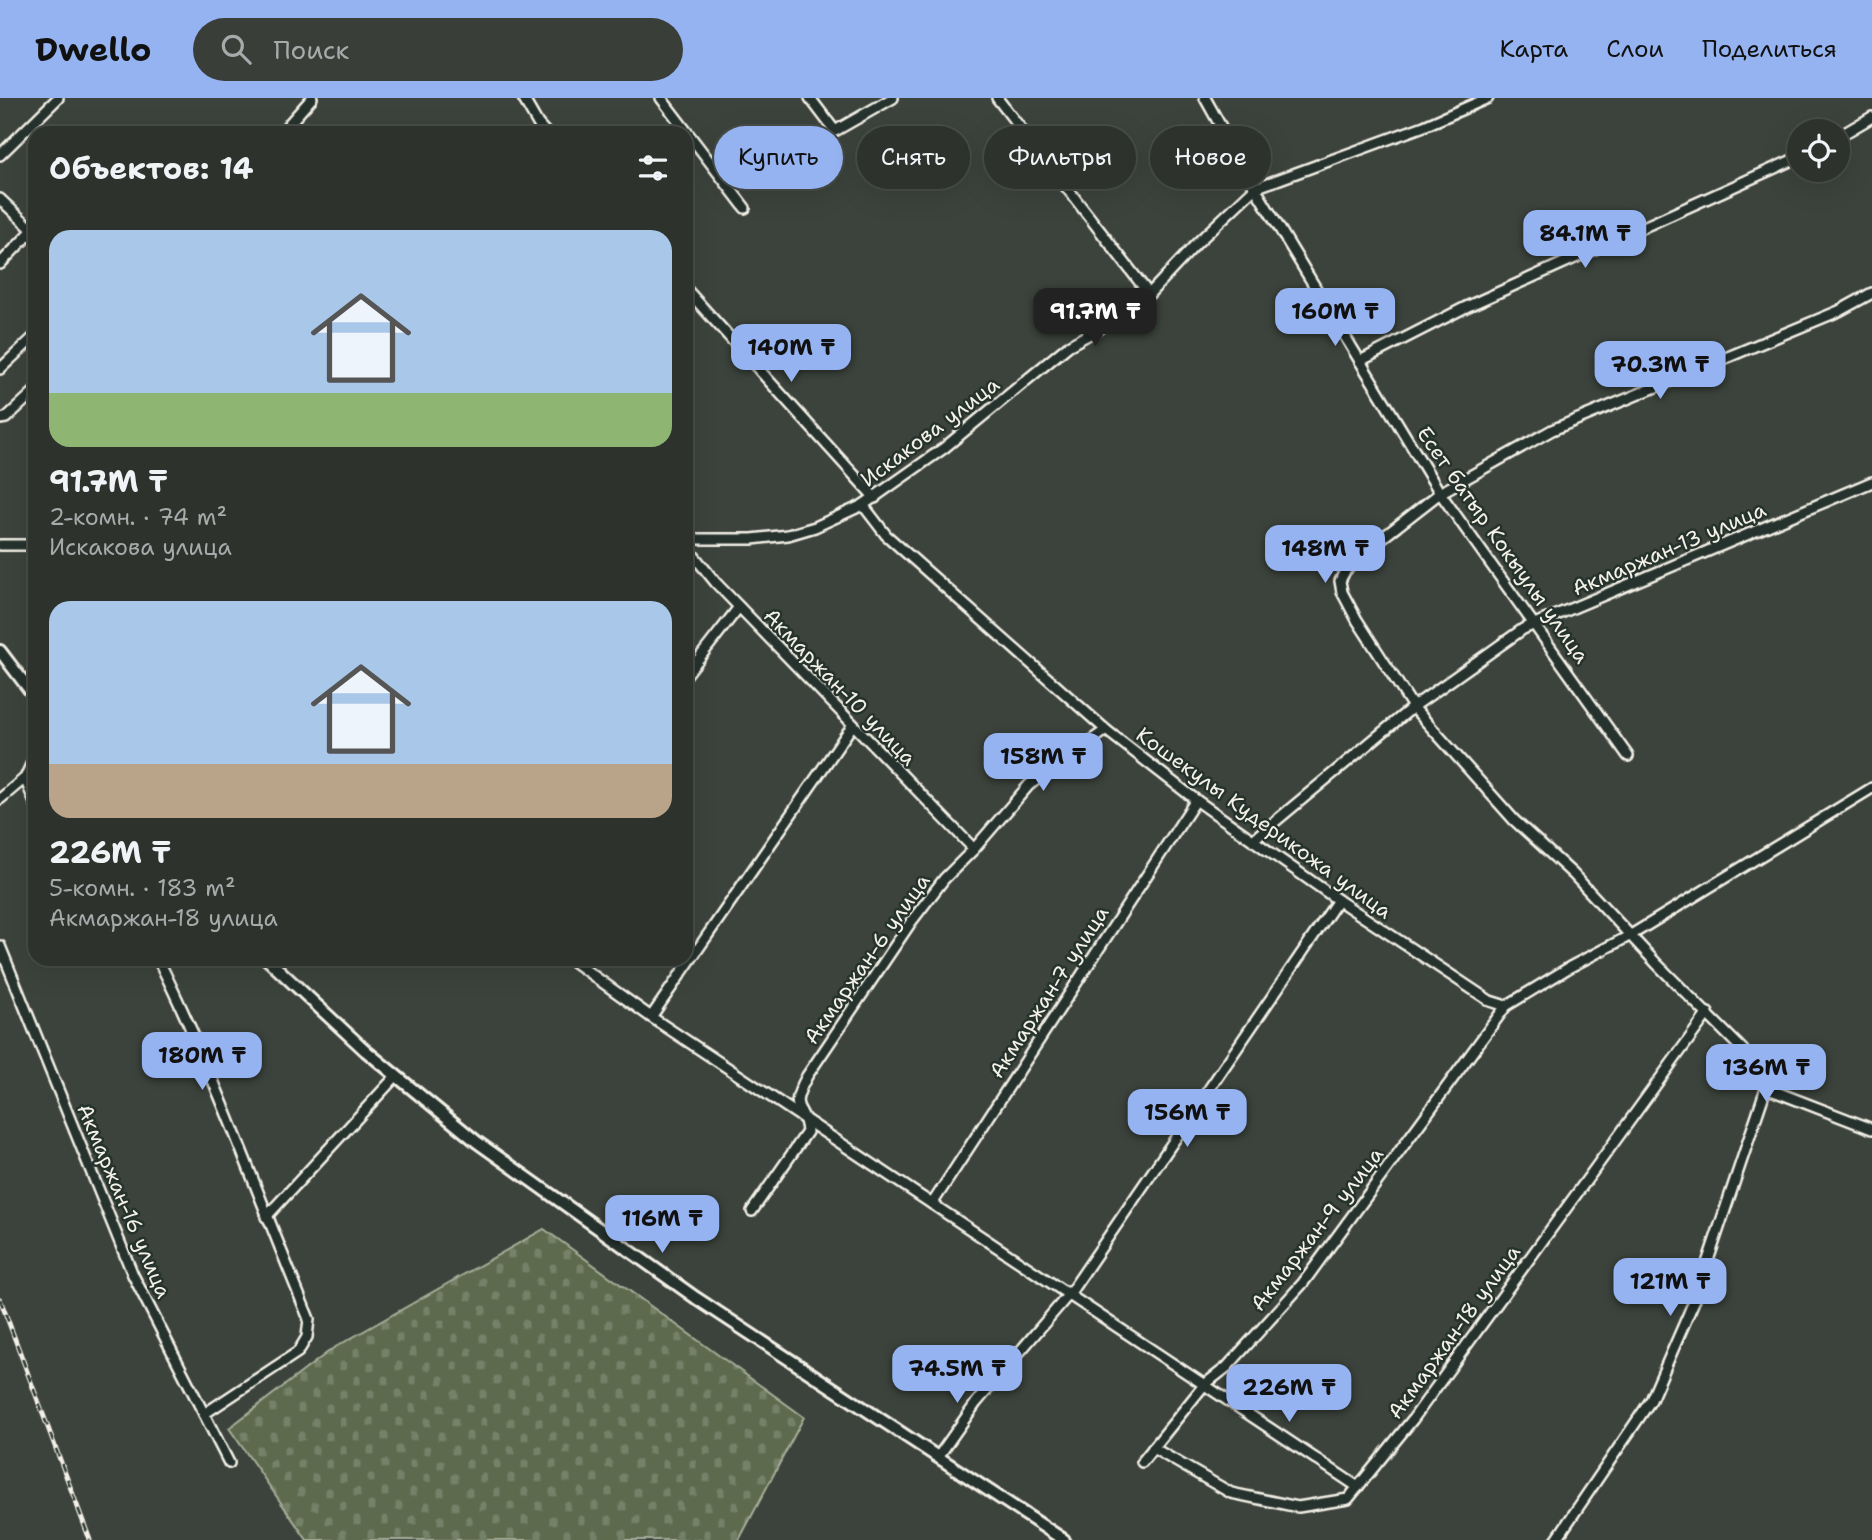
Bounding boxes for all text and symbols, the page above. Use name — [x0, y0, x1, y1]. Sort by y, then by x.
search box — [193, 18, 683, 81]
text: Dwello — [35, 27, 151, 72]
icon: search — [217, 30, 255, 68]
text: Поиск — [273, 32, 349, 67]
text: Карта — [1500, 33, 1568, 65]
text: Слои — [1606, 33, 1664, 65]
text: Поделиться — [1702, 33, 1837, 65]
map controls — [1787, 119, 1850, 182]
button: locate — [1787, 119, 1850, 182]
chip: Купить — [714, 126, 843, 189]
chip: Снять — [857, 126, 970, 189]
chip: Фильтры — [984, 126, 1136, 189]
chip: Новое — [1150, 126, 1271, 189]
text: Объектов: 14 — [49, 148, 254, 189]
icon: filters — [634, 149, 672, 187]
pin: 84.1M ₸ — [1520, 211, 1650, 270]
text: 84.1M ₸ — [1539, 218, 1631, 248]
icon: home — [298, 275, 424, 401]
pin: 91.7M ₸ — [1030, 288, 1160, 348]
pin: 160M ₸ — [1278, 288, 1392, 348]
text: 91.7M ₸ — [1050, 296, 1140, 326]
text: 160M ₸ — [1291, 296, 1379, 326]
pin: 140M ₸ — [734, 324, 848, 384]
text: 140M ₸ — [747, 332, 835, 362]
pin: 70.3M ₸ — [1595, 342, 1725, 401]
text: 70.3M ₸ — [1611, 349, 1709, 379]
street label: Искакова улица — [855, 371, 1005, 493]
street label: Есет батыр Кокыулы улица — [1410, 421, 1596, 669]
text: 91.7M ₸ — [49, 461, 168, 502]
street label: Акмаржан-13 улица — [1568, 495, 1770, 603]
text: 2-комн. · 74 m² — [49, 502, 227, 532]
pin: 148M ₸ — [1268, 526, 1382, 585]
text: Искакова улица — [49, 532, 232, 562]
text: 148M ₸ — [1281, 533, 1369, 563]
street label: Акмаржан-10 улица — [757, 602, 923, 772]
icon: home — [298, 646, 424, 772]
street label: Кошекулы Кудерикожа улица — [1130, 721, 1398, 925]
pin: 158M ₸ — [986, 734, 1100, 793]
text: 158M ₸ — [1000, 741, 1086, 771]
text: 226M ₸ — [49, 832, 171, 873]
street label: Акмаржан-6 улица — [798, 868, 936, 1050]
text: 5-комн. · 183 m² — [49, 873, 236, 903]
street label: Акмаржан-7 улица — [983, 901, 1115, 1083]
text: Акмаржан-18 улица — [49, 903, 278, 933]
pin: 180M ₸ — [145, 1032, 259, 1092]
text: 180M ₸ — [158, 1040, 246, 1070]
pin: 136M ₸ — [1709, 1044, 1823, 1104]
text: 136M ₸ — [1722, 1052, 1810, 1082]
pin: 156M ₸ — [1130, 1090, 1244, 1149]
text: 156M ₸ — [1144, 1097, 1230, 1127]
street label: Акмаржан-16 улица — [70, 1100, 178, 1302]
street label: Акмаржан-9 улица — [1244, 1141, 1390, 1317]
pin: 116M ₸ — [605, 1196, 719, 1255]
text: 116M ₸ — [621, 1203, 703, 1233]
street label: Акмаржан-18 улица — [1381, 1239, 1527, 1425]
pin: 121M ₸ — [1613, 1258, 1727, 1318]
text: 121M ₸ — [1629, 1266, 1711, 1296]
pin: 74.5M ₸ — [892, 1346, 1022, 1405]
text: 74.5M ₸ — [908, 1353, 1006, 1383]
pin: 226M ₸ — [1232, 1364, 1346, 1424]
text: 226M ₸ — [1242, 1372, 1336, 1402]

